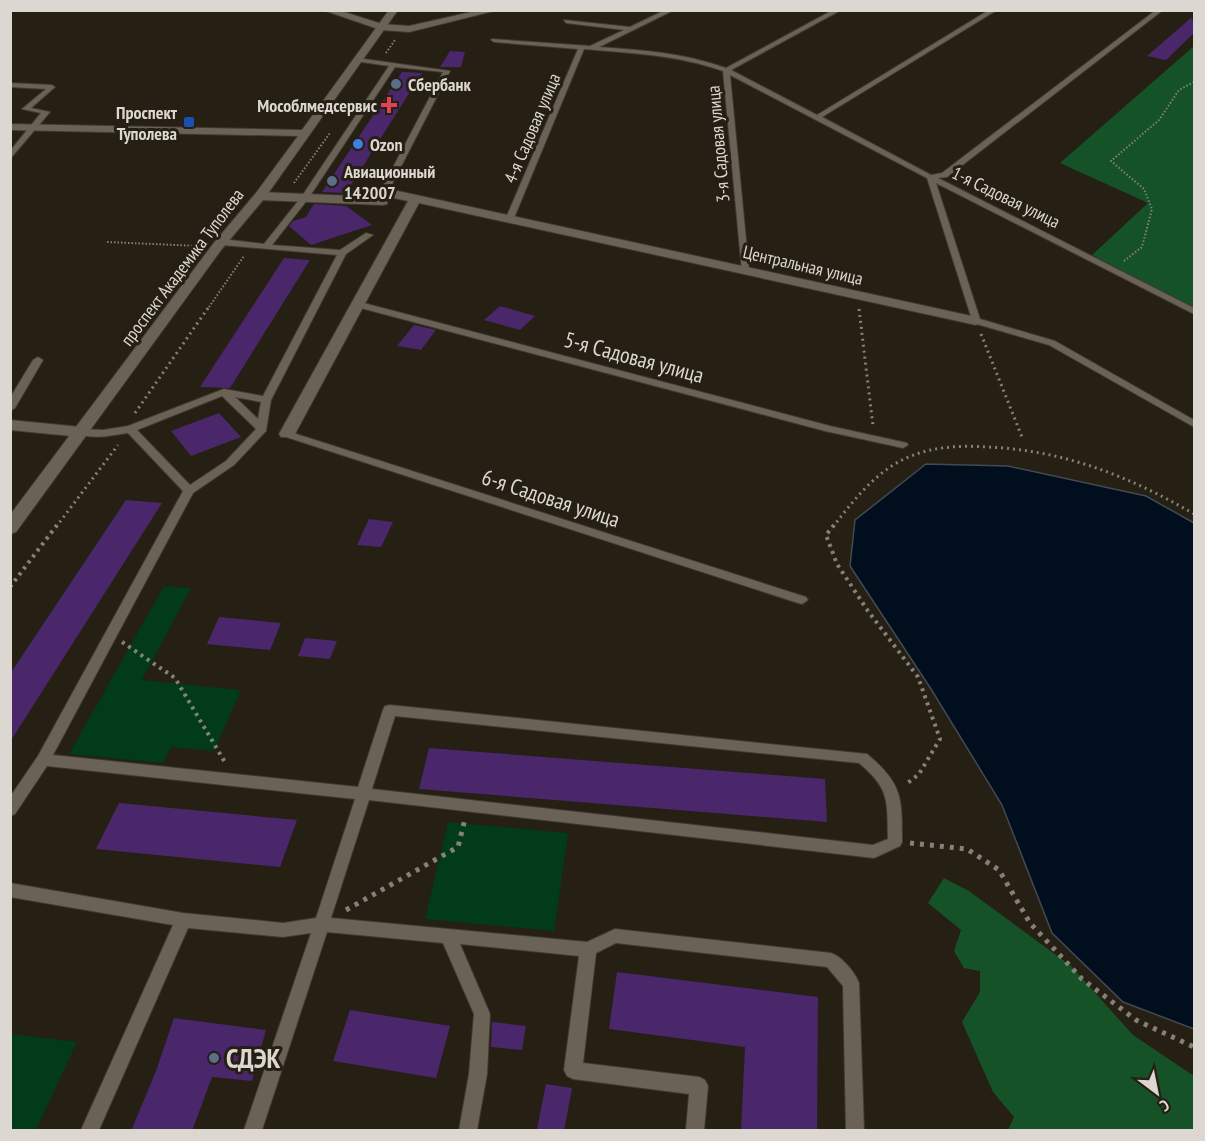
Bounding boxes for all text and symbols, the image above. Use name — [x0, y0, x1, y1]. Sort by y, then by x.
street label: 4-я Садовая улица — [498, 70, 566, 186]
place label: Сбербанк — [408, 73, 471, 96]
marker: Сбербанк — [389, 77, 403, 91]
street label: 3-я Садовая улица — [701, 85, 735, 203]
place label: Мособлмедсервис — [257, 94, 378, 117]
marker: Мособлмедсервис — [382, 98, 396, 112]
place label: Проспект Туполева — [116, 101, 178, 145]
marker: Проспект Туполева — [182, 115, 196, 129]
place label: Ozon — [370, 133, 403, 156]
marker: Ozon — [351, 137, 365, 151]
place label: Авиационный 142007 — [343, 160, 435, 204]
street label: 1-я Садовая улица — [948, 161, 1064, 233]
marker: Авиационный 142007 — [325, 174, 339, 188]
street label: проспект Академика Туполева — [115, 184, 249, 350]
street label: Центральная улица — [741, 240, 865, 290]
street label: 5-я Садовая улица — [561, 325, 707, 389]
street label: 6-я Садовая улица — [478, 463, 624, 533]
place label: СДЭК — [226, 1041, 281, 1075]
marker: СДЭК — [207, 1051, 221, 1065]
north arrow — [1127, 1063, 1187, 1123]
text: С — [1156, 1095, 1173, 1117]

